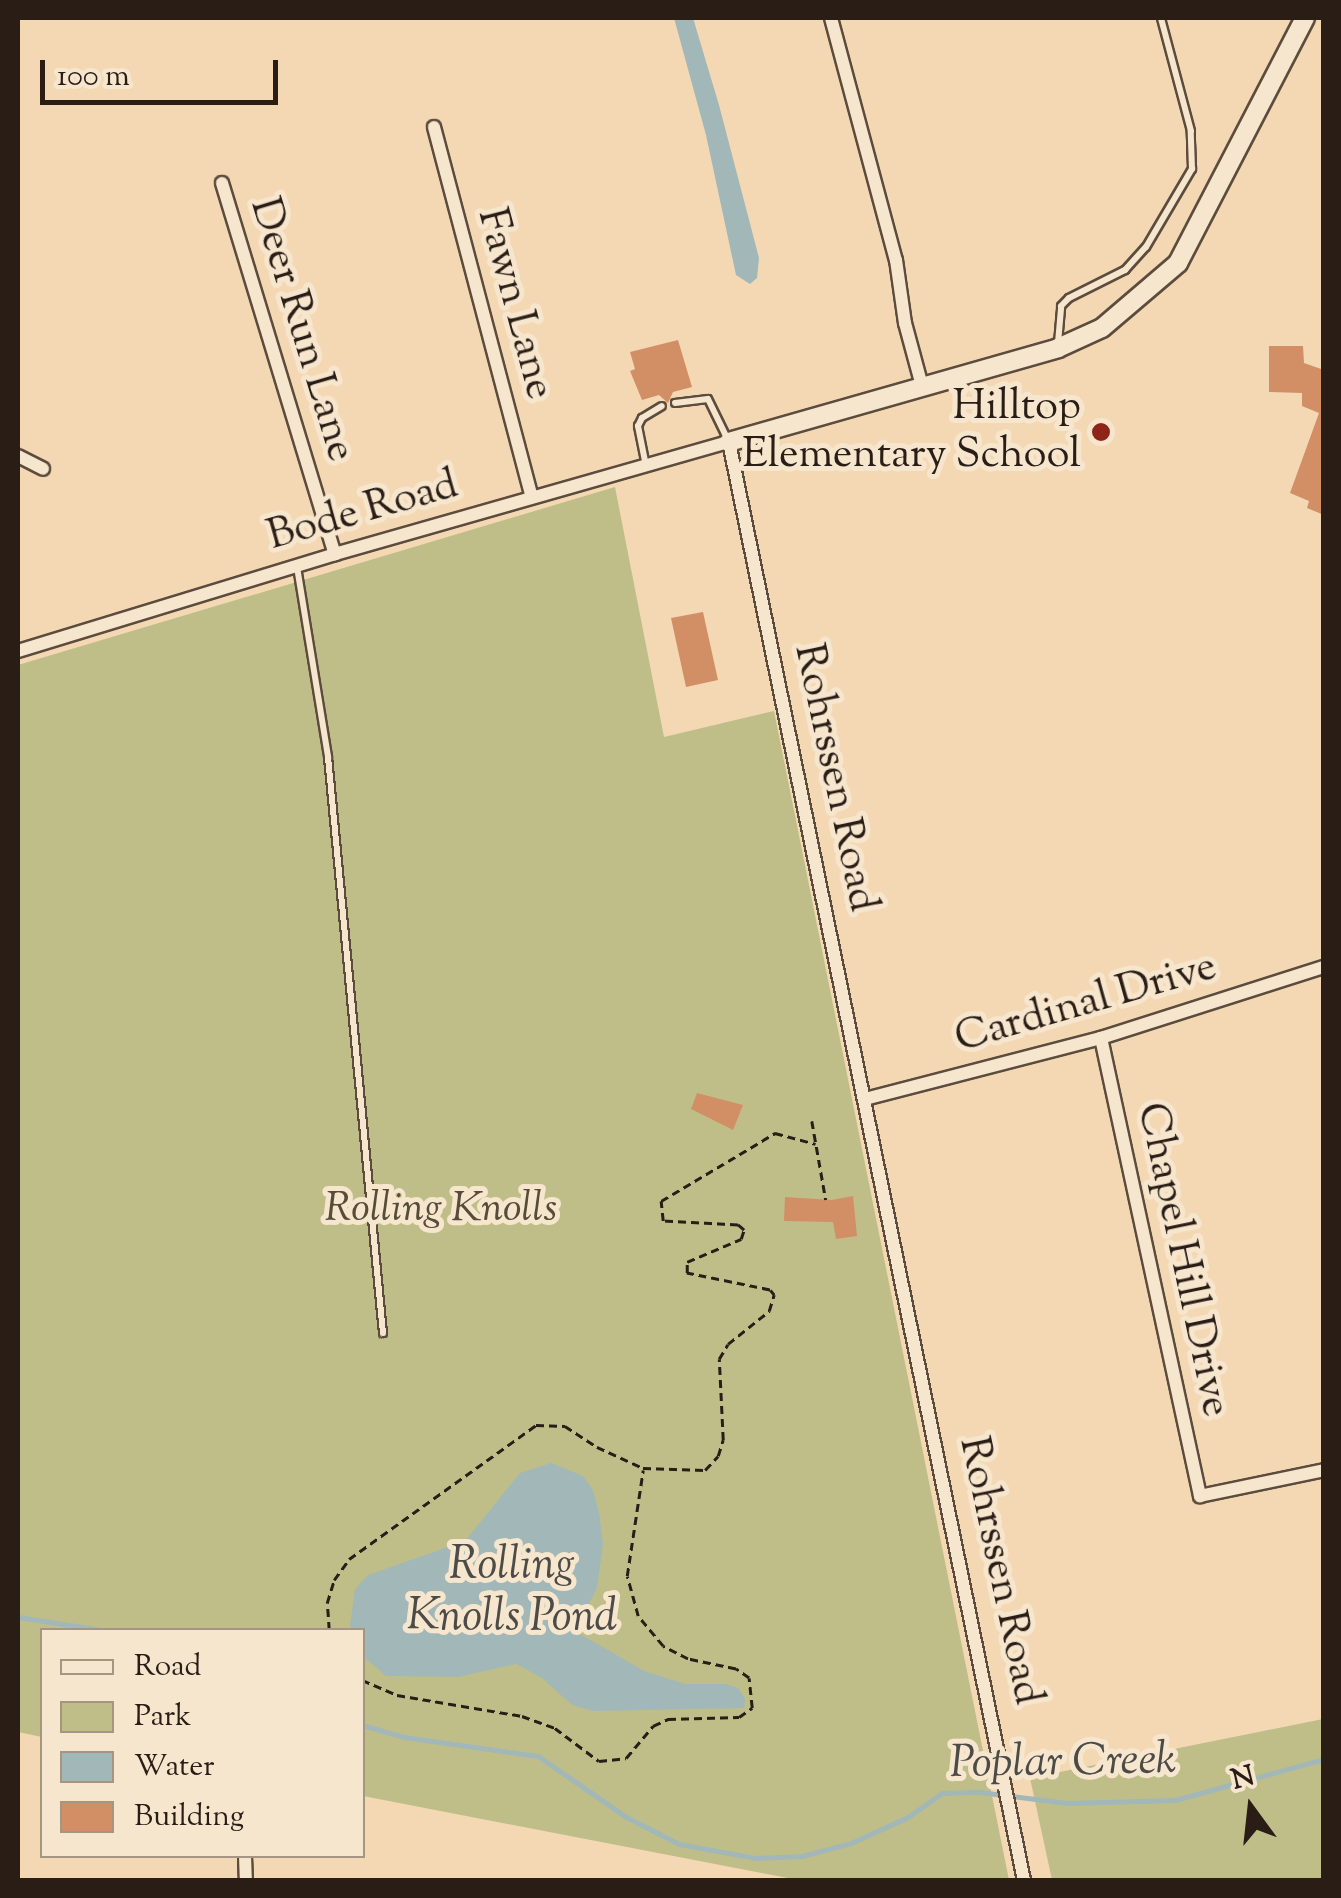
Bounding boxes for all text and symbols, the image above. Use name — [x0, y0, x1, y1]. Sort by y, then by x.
scale bar — [45, 40, 282, 102]
text: 100 m — [57, 56, 130, 99]
street label: Deer Run Lane — [237, 192, 365, 468]
street label: Fawn Lane — [464, 203, 564, 405]
place label: Hilltop Elementary School — [742, 383, 1081, 482]
marker: Hilltop Elementary School — [1090, 421, 1112, 443]
street label: Bode Road — [262, 461, 464, 563]
street label: Rohrssen Road — [781, 640, 887, 916]
street label: Cardinal Drive — [950, 943, 1222, 1065]
street label: Chapel Hill Drive — [1124, 1099, 1240, 1421]
park label: Rolling Knolls — [325, 1185, 557, 1235]
street label: Rohrssen Road — [946, 1433, 1052, 1709]
water label: Rolling Knolls Pond — [407, 1540, 617, 1646]
legend — [40, 1628, 365, 1858]
text: Road — [134, 1646, 201, 1689]
text: Park — [134, 1696, 191, 1739]
water label: Poplar Creek — [949, 1735, 1177, 1793]
text: Water — [134, 1746, 215, 1789]
text: N — [1227, 1757, 1259, 1801]
north arrow — [1201, 1758, 1301, 1858]
text: Building — [134, 1796, 244, 1839]

